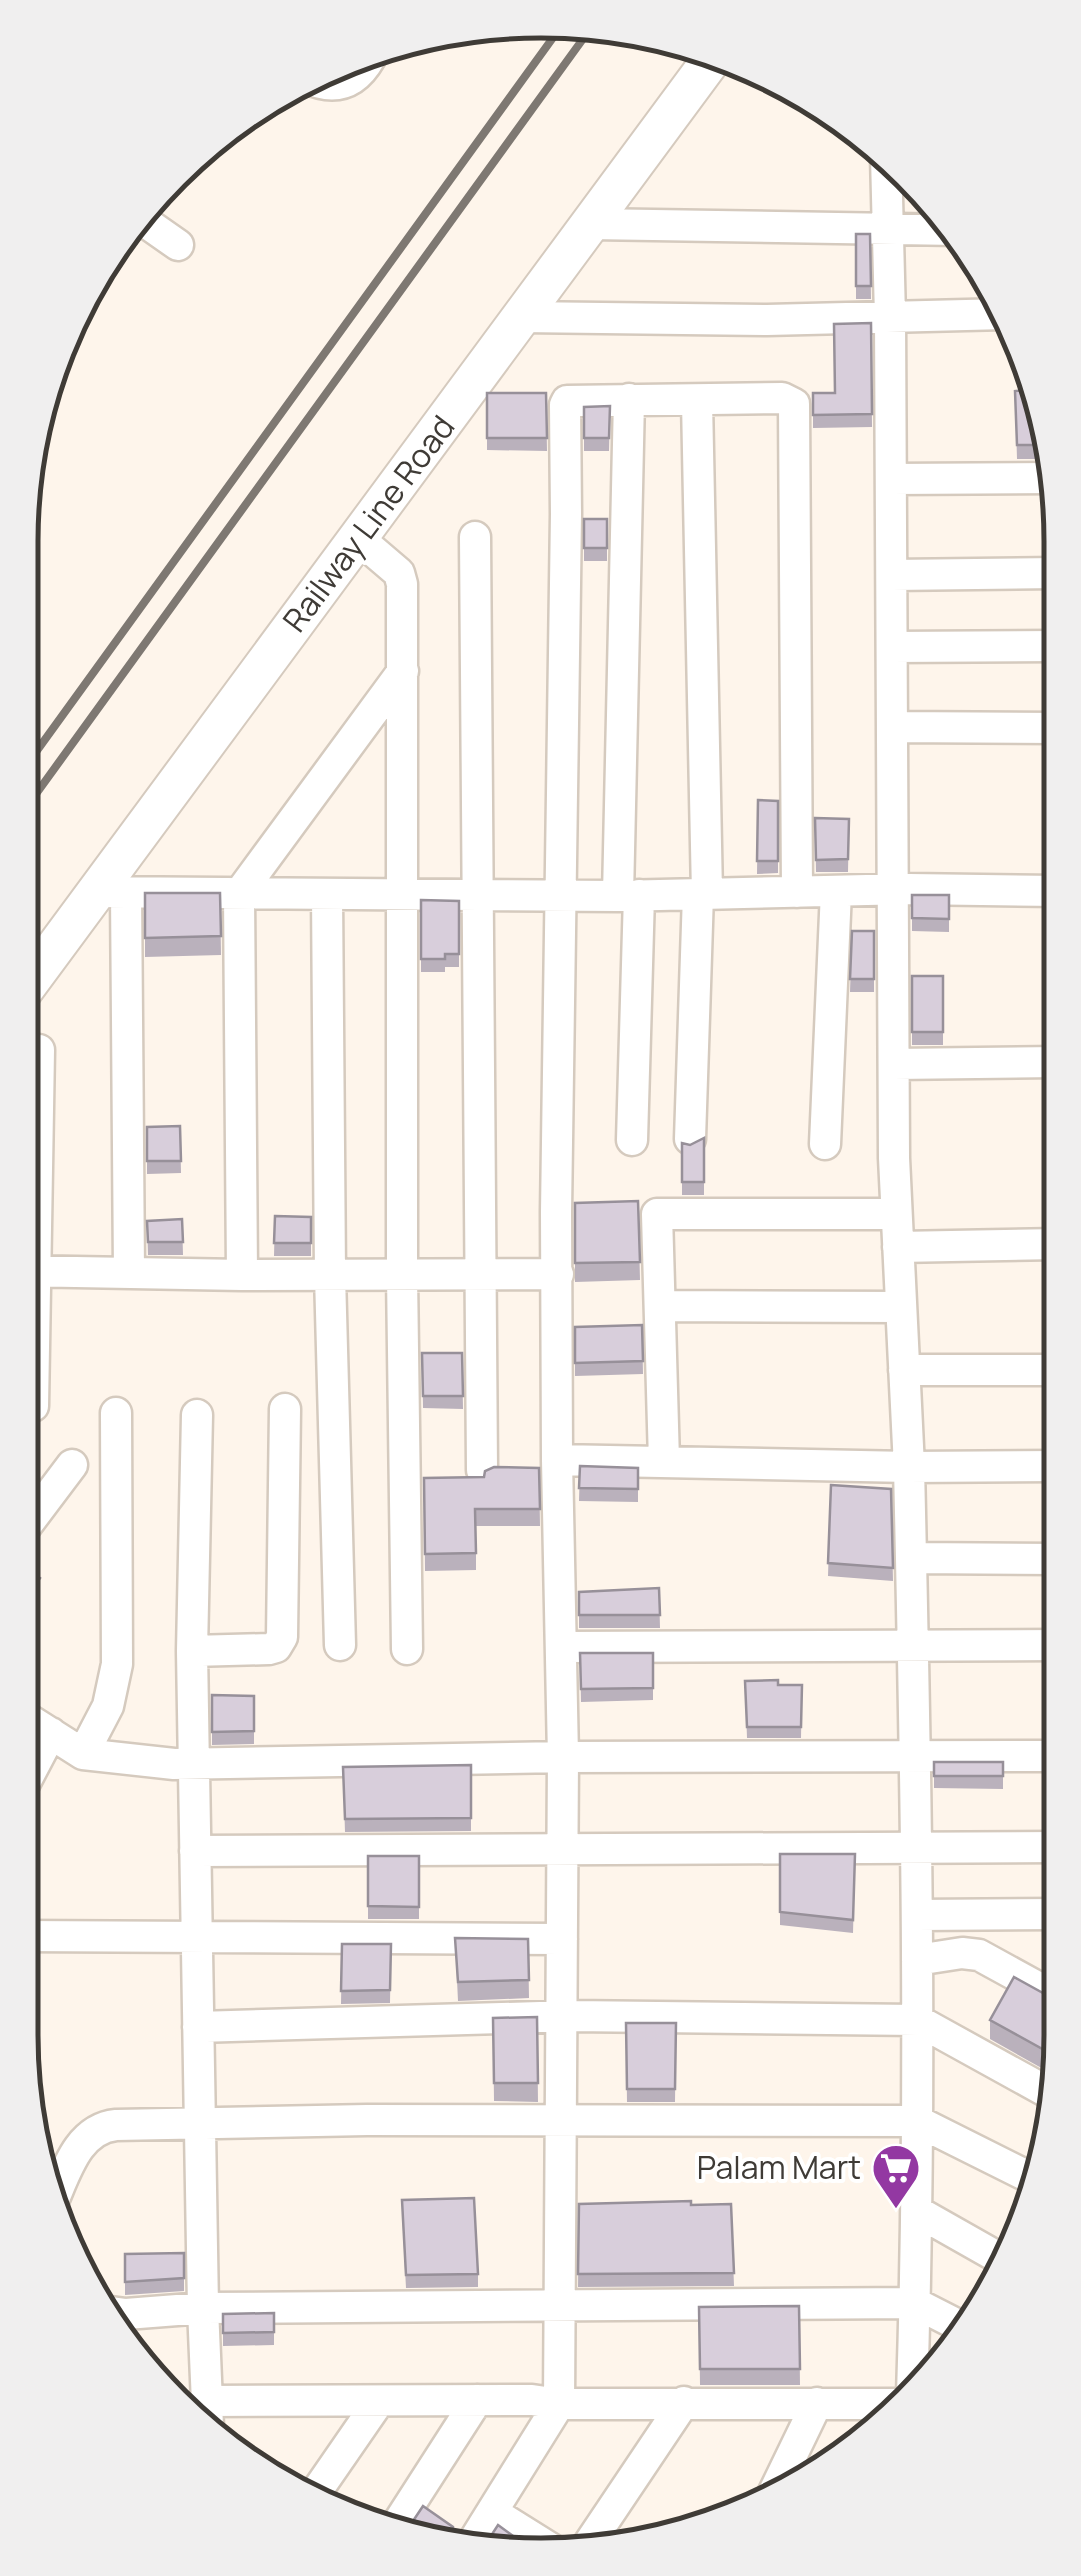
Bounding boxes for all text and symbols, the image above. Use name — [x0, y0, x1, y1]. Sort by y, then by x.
street label: Railway Line Road — [272, 406, 464, 641]
supermarket icon: Palam Mart — [870, 2142, 922, 2210]
place label: Palam Mart — [697, 2145, 861, 2189]

